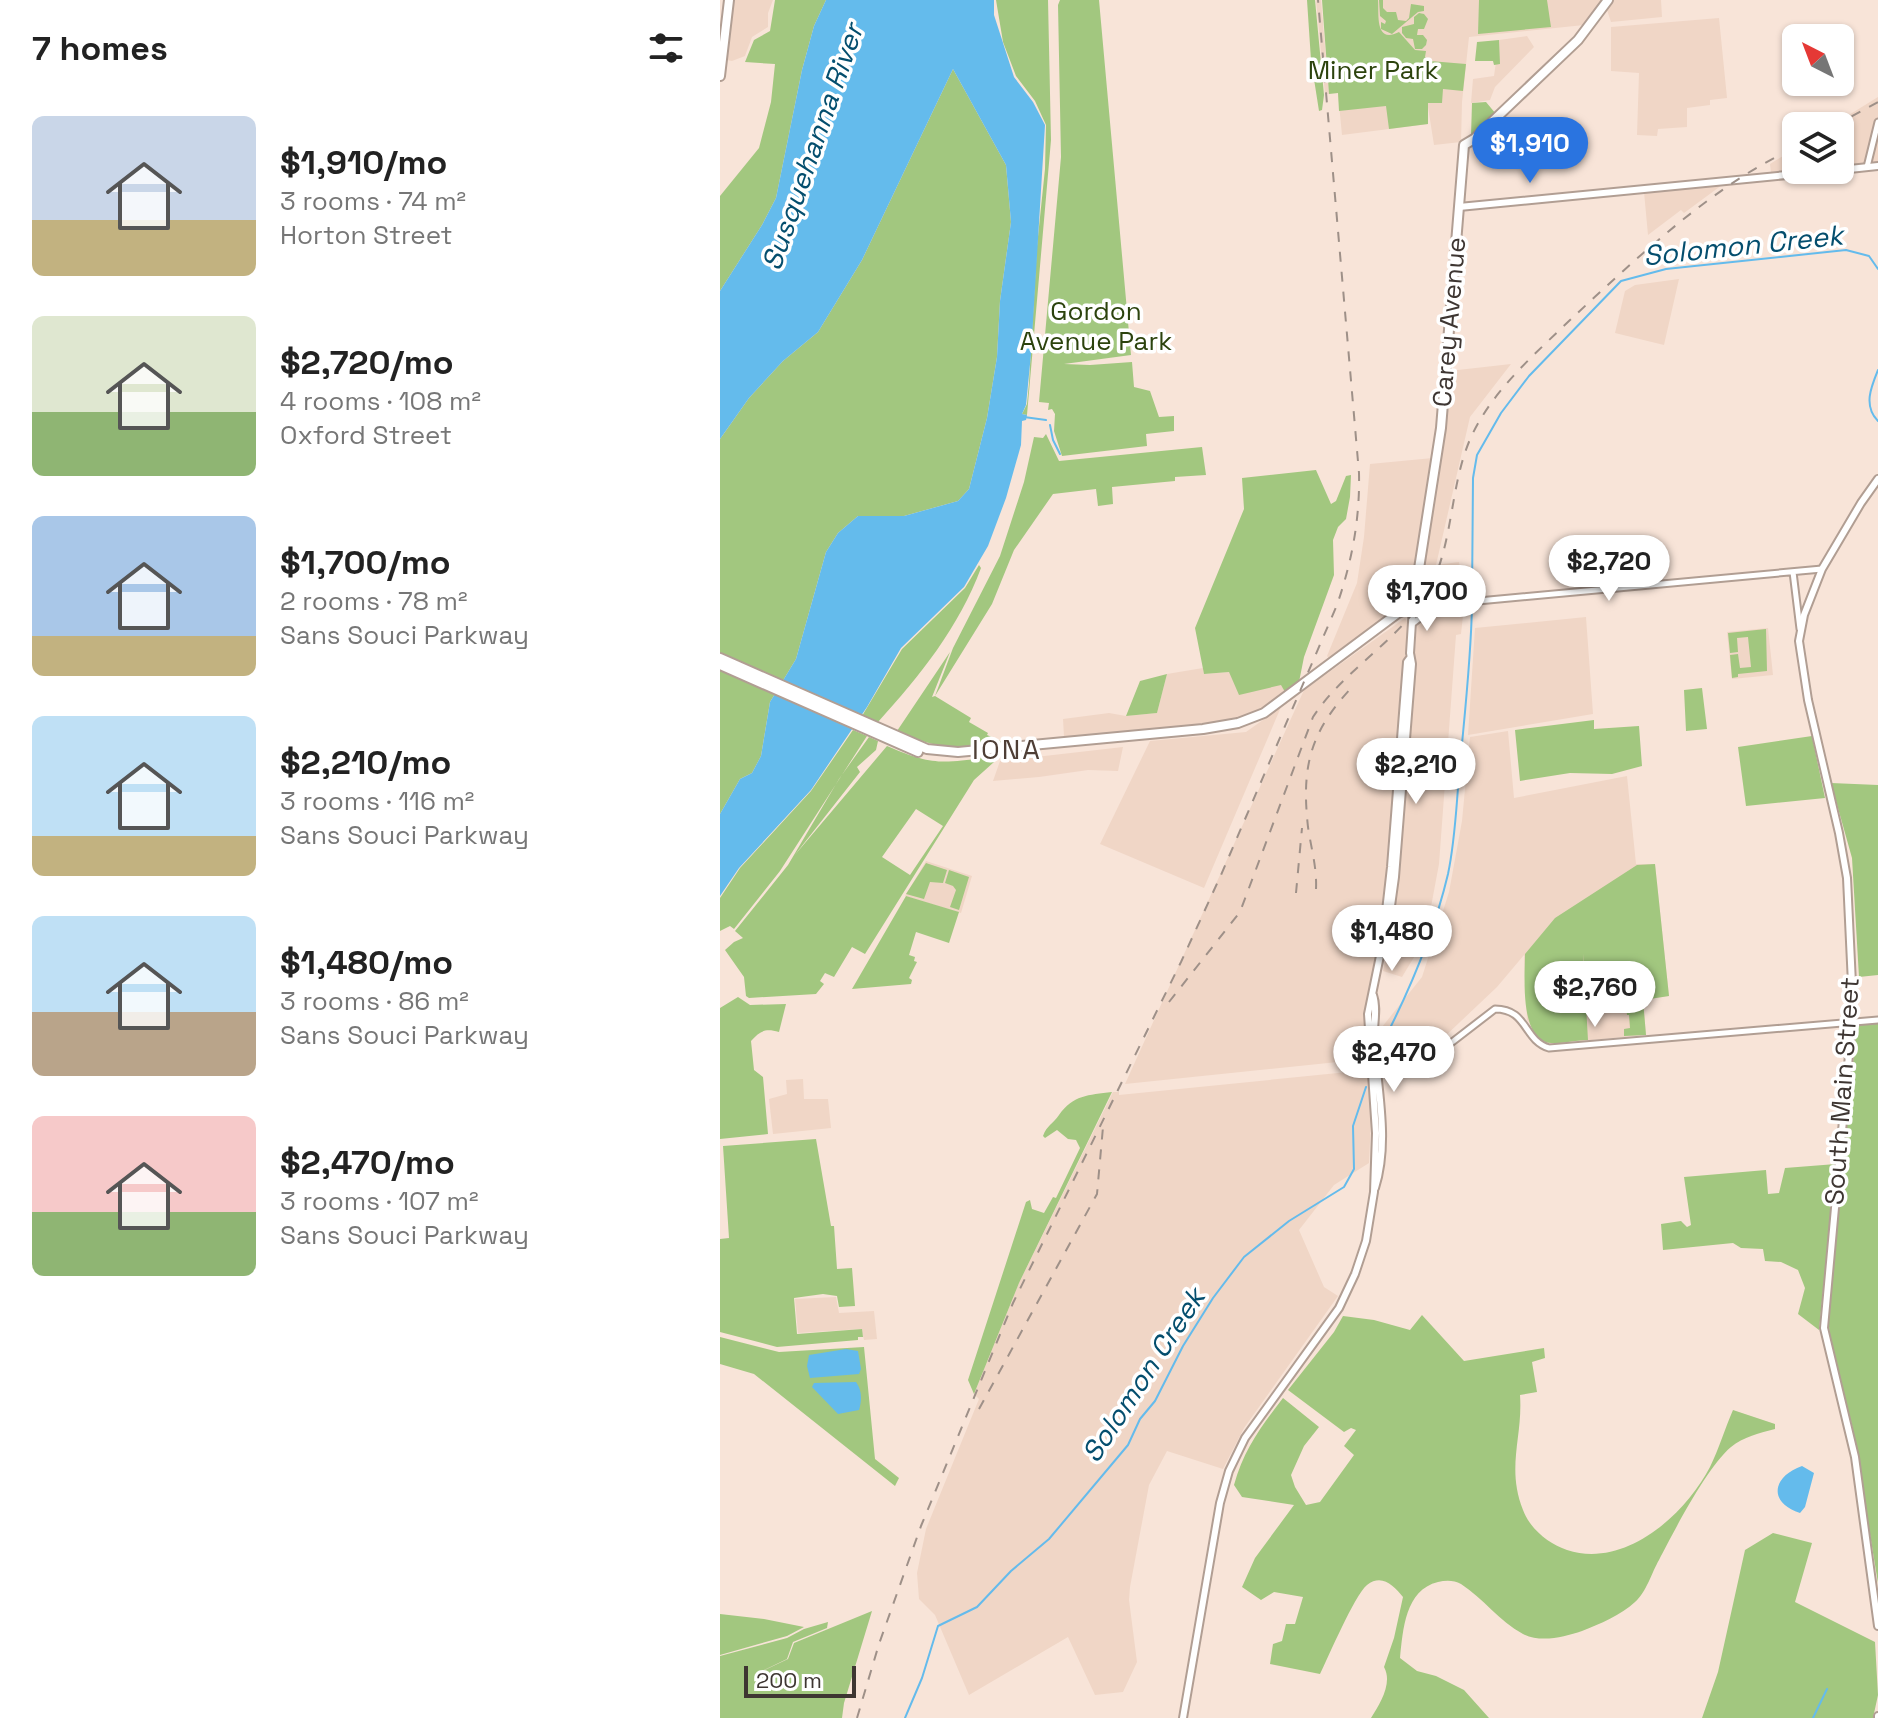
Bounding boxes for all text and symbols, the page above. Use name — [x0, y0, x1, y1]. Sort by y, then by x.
water label: Susquehanna River — [753, 16, 872, 275]
north arrow — [1782, 24, 1854, 96]
map controls — [1782, 24, 1854, 184]
icon: filters — [644, 26, 688, 70]
text: 7 homes — [32, 27, 168, 70]
park label: Miner Park — [1308, 53, 1438, 87]
button: layers — [1782, 112, 1854, 184]
pin: $1,910 — [1465, 117, 1595, 185]
text: $1,910 — [1490, 126, 1570, 160]
text: $1,910/mo — [280, 141, 447, 184]
icon: home — [96, 148, 192, 244]
text: 3 rooms · 74 m² — [280, 184, 466, 218]
water label: Solomon Creek — [1641, 216, 1848, 273]
text: Horton Street — [280, 218, 453, 252]
street label: Carey Avenue — [1425, 236, 1473, 408]
park label: Gordon Avenue Park — [1020, 294, 1172, 358]
text: $2,720/mo — [280, 341, 454, 384]
icon: home — [96, 348, 192, 444]
text: 4 rooms · 108 m² — [280, 384, 481, 418]
text: Oxford Street — [280, 418, 452, 452]
pin: $2,720 — [1544, 535, 1674, 603]
text: $1,700/mo — [280, 541, 451, 584]
text: $2,720 — [1567, 544, 1651, 578]
icon: home — [96, 548, 192, 644]
pin: $1,700 — [1362, 565, 1492, 633]
text: $1,700 — [1386, 574, 1468, 608]
text: 2 rooms · 78 m² — [280, 584, 467, 618]
text: Sans Souci Parkway — [280, 618, 529, 652]
district label: IONA — [972, 731, 1042, 767]
pin: $2,210 — [1351, 738, 1481, 806]
text: $2,210/mo — [280, 741, 451, 784]
text: $2,210 — [1375, 747, 1457, 781]
icon: home — [96, 748, 192, 844]
text: 3 rooms · 116 m² — [280, 784, 474, 818]
text: Sans Souci Parkway — [280, 818, 529, 852]
pin: $1,480 — [1327, 905, 1457, 973]
text: $1,480 — [1350, 914, 1434, 948]
text: $1,480/mo — [280, 941, 453, 984]
icon: home — [96, 948, 192, 1044]
pin: $2,760 — [1530, 961, 1660, 1029]
text: $2,760 — [1552, 970, 1638, 1004]
street label: South Main Street — [1817, 976, 1867, 1206]
text: 3 rooms · 86 m² — [280, 984, 469, 1018]
text: Sans Souci Parkway — [280, 1018, 529, 1052]
pin: $2,470 — [1329, 1026, 1459, 1094]
text: $2,470 — [1351, 1035, 1437, 1069]
text: $2,470/mo — [280, 1141, 455, 1184]
icon: home — [96, 1148, 192, 1244]
text: 3 rooms · 107 m² — [280, 1184, 478, 1218]
text: Sans Souci Parkway — [280, 1218, 529, 1252]
water label: Solomon Creek — [1073, 1279, 1214, 1469]
scale bar — [744, 1662, 856, 1698]
text: 200 m — [756, 1666, 822, 1694]

